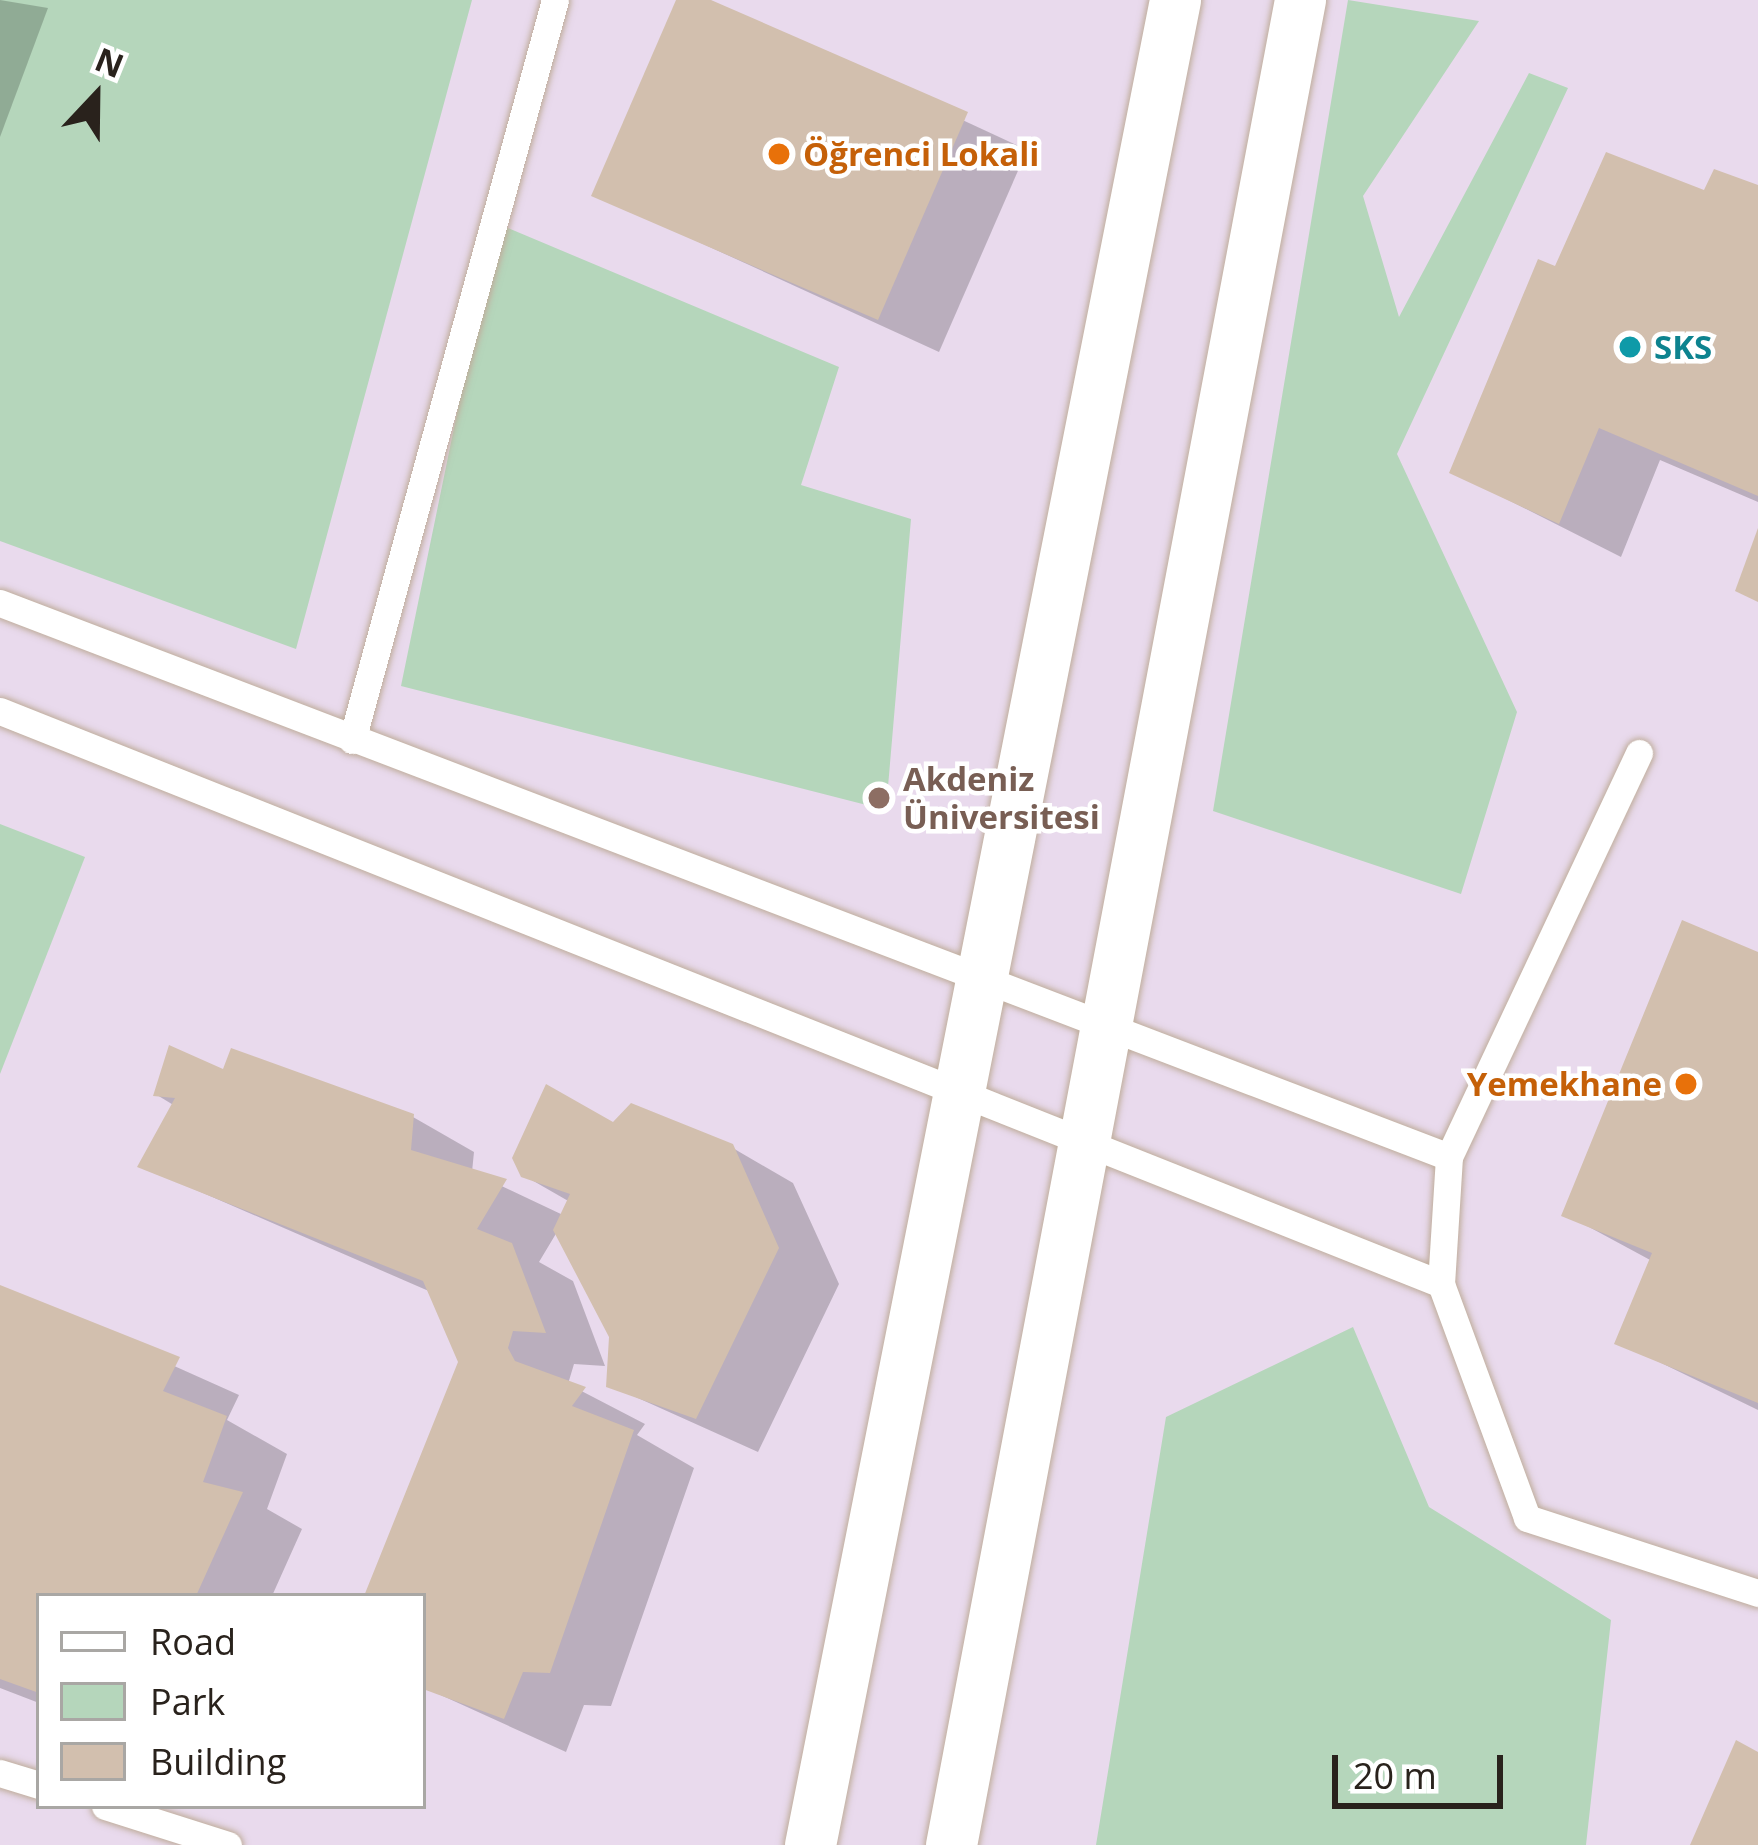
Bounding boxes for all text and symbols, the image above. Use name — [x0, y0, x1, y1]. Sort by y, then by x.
north arrow — [36, 36, 156, 156]
text: N — [89, 36, 131, 88]
place label: Öğrenci Lokali — [803, 134, 1039, 174]
marker: Öğrenci Lokali — [766, 141, 792, 167]
place label: SKS — [1654, 327, 1712, 367]
marker: SKS — [1617, 334, 1643, 360]
place label: Akdeniz Üniversitesi — [903, 759, 1100, 837]
marker: Akdeniz Üniversitesi — [866, 785, 892, 811]
place label: Yemekhane — [1467, 1064, 1662, 1104]
marker: Yemekhane — [1673, 1071, 1699, 1097]
legend — [36, 1593, 426, 1809]
text: Road — [150, 1617, 236, 1666]
text: Park — [150, 1677, 225, 1726]
scale bar — [1338, 1731, 1509, 1805]
text: Building — [150, 1737, 286, 1786]
text: 20 m — [1353, 1751, 1437, 1800]

